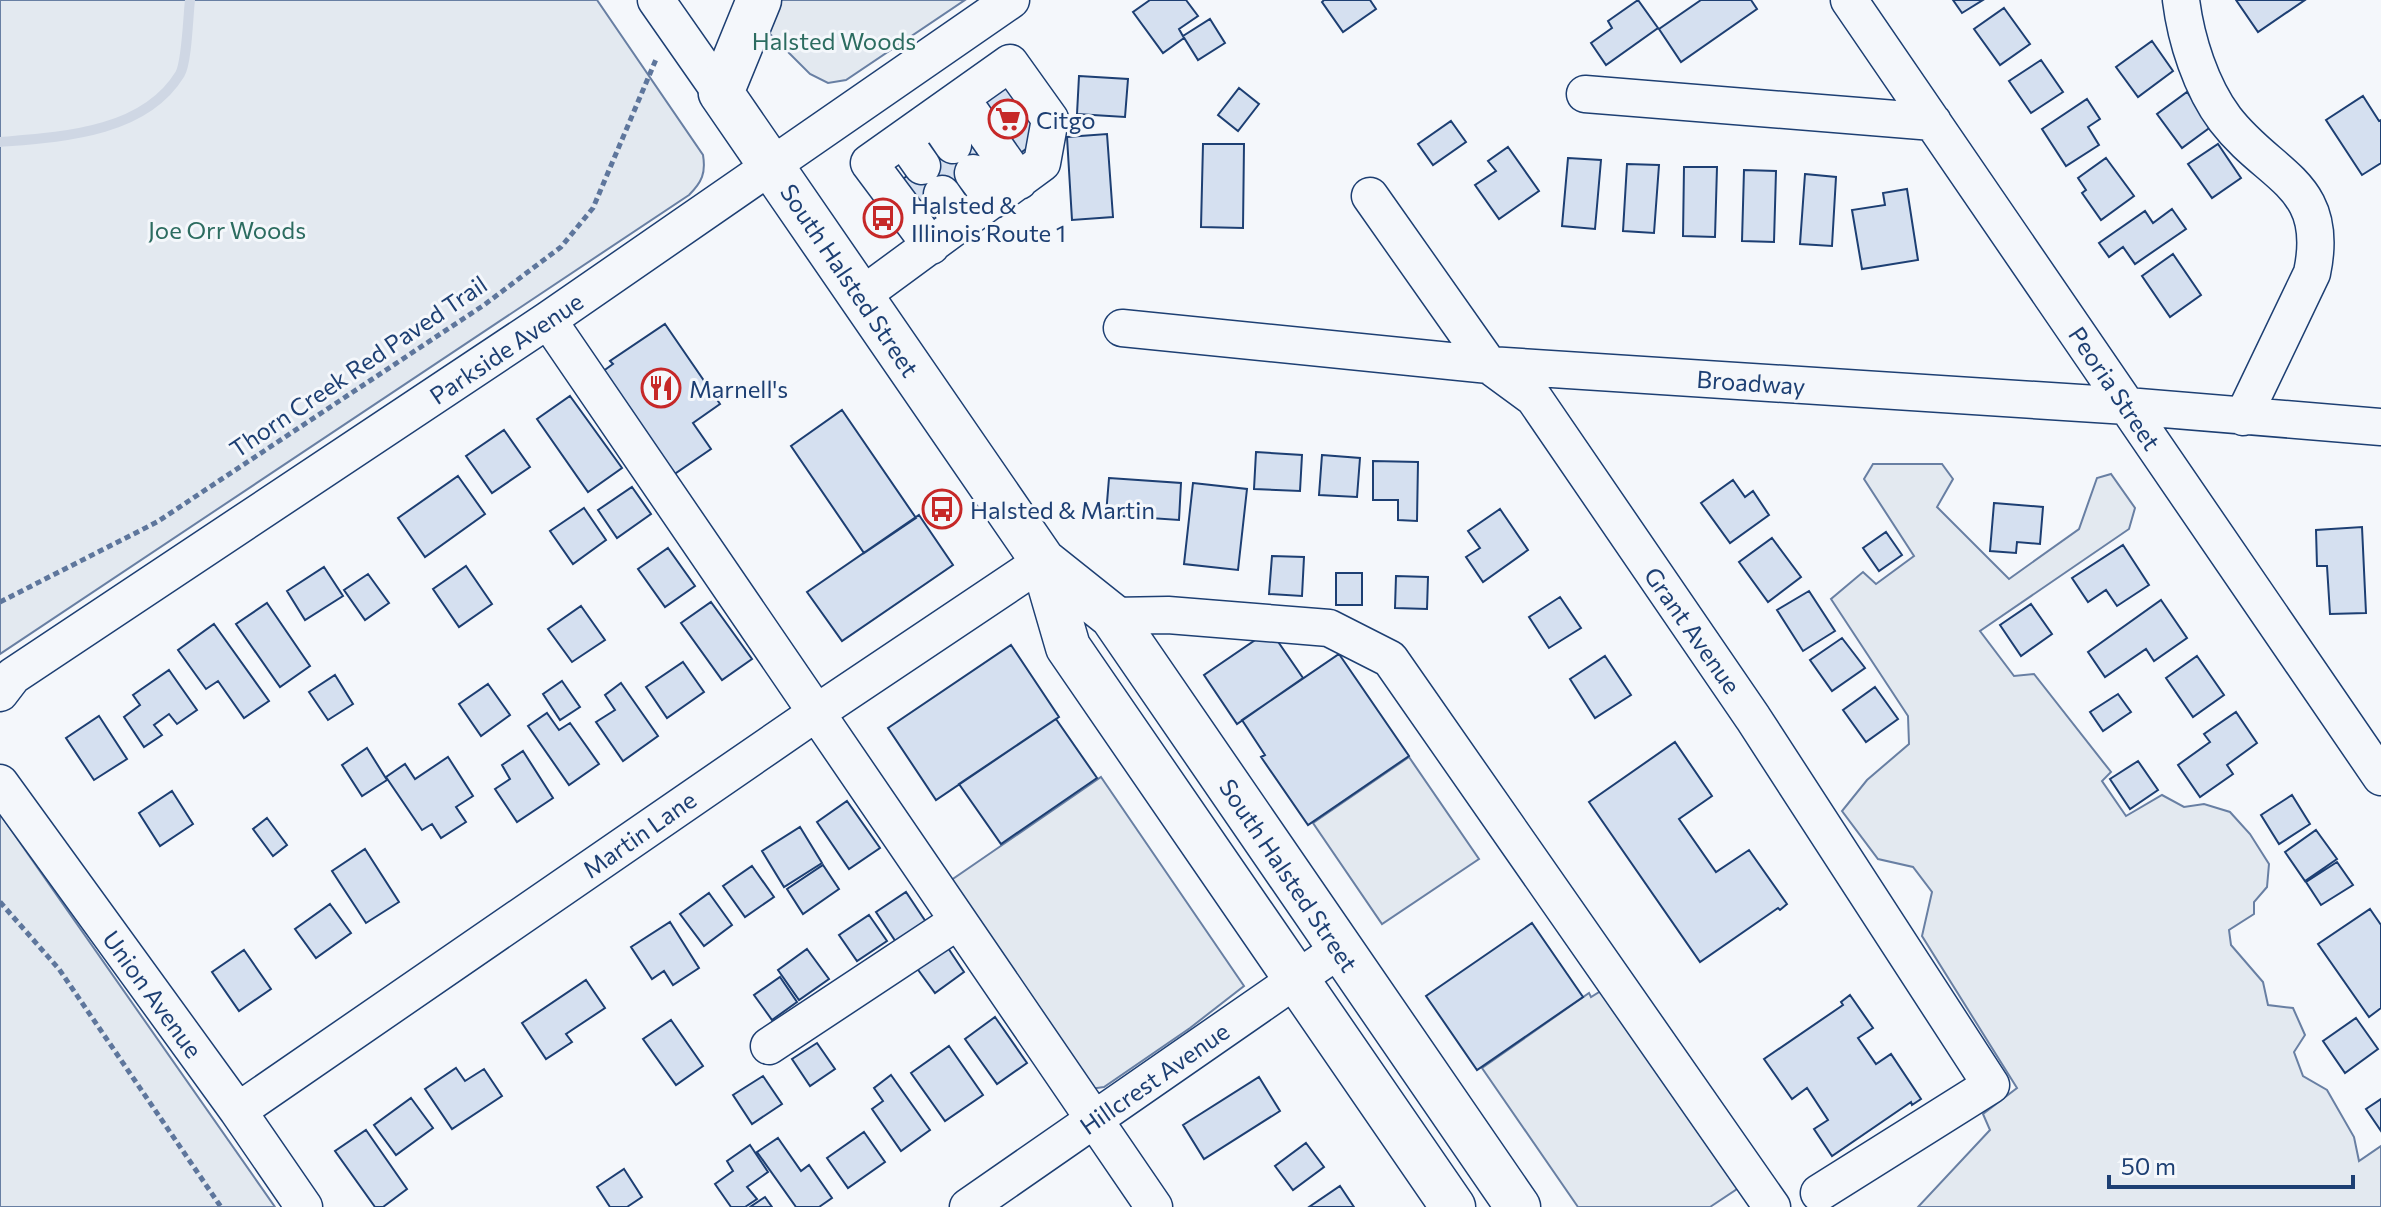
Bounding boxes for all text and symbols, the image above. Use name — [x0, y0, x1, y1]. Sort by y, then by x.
park label: Halsted Woods — [752, 26, 916, 55]
supermarket icon: Citgo — [987, 98, 1029, 140]
place label: Citgo — [1036, 105, 1096, 134]
street label: South Halsted Street — [775, 178, 925, 382]
place label: Halsted & Illinois Route 1 — [911, 190, 1066, 247]
bus stop icon: Halsted & Illinois Route 1 — [862, 197, 904, 239]
park label: Joe Orr Woods — [148, 215, 306, 244]
street label: Thorn Creek Red Paved Trail — [224, 269, 492, 463]
street label: Parkside Avenue — [424, 286, 588, 410]
street label: Peoria Street — [2063, 321, 2167, 455]
street label: Broadway — [1696, 364, 1806, 400]
restaurant icon: Marnell's — [640, 367, 682, 409]
place label: Marnell's — [689, 374, 788, 403]
bus stop icon: Halsted & Martin — [921, 488, 963, 530]
place label: Halsted & Martin — [970, 495, 1155, 524]
street label: Grant Avenue — [1639, 561, 1747, 699]
street label: South Halsted Street — [1214, 773, 1364, 977]
street label: Martin Lane — [577, 784, 701, 884]
street label: Union Avenue — [97, 925, 209, 1063]
street label: Hillcrest Avenue — [1074, 1016, 1234, 1140]
scale bar — [2109, 1139, 2353, 1189]
text: 50 m — [2121, 1151, 2176, 1180]

